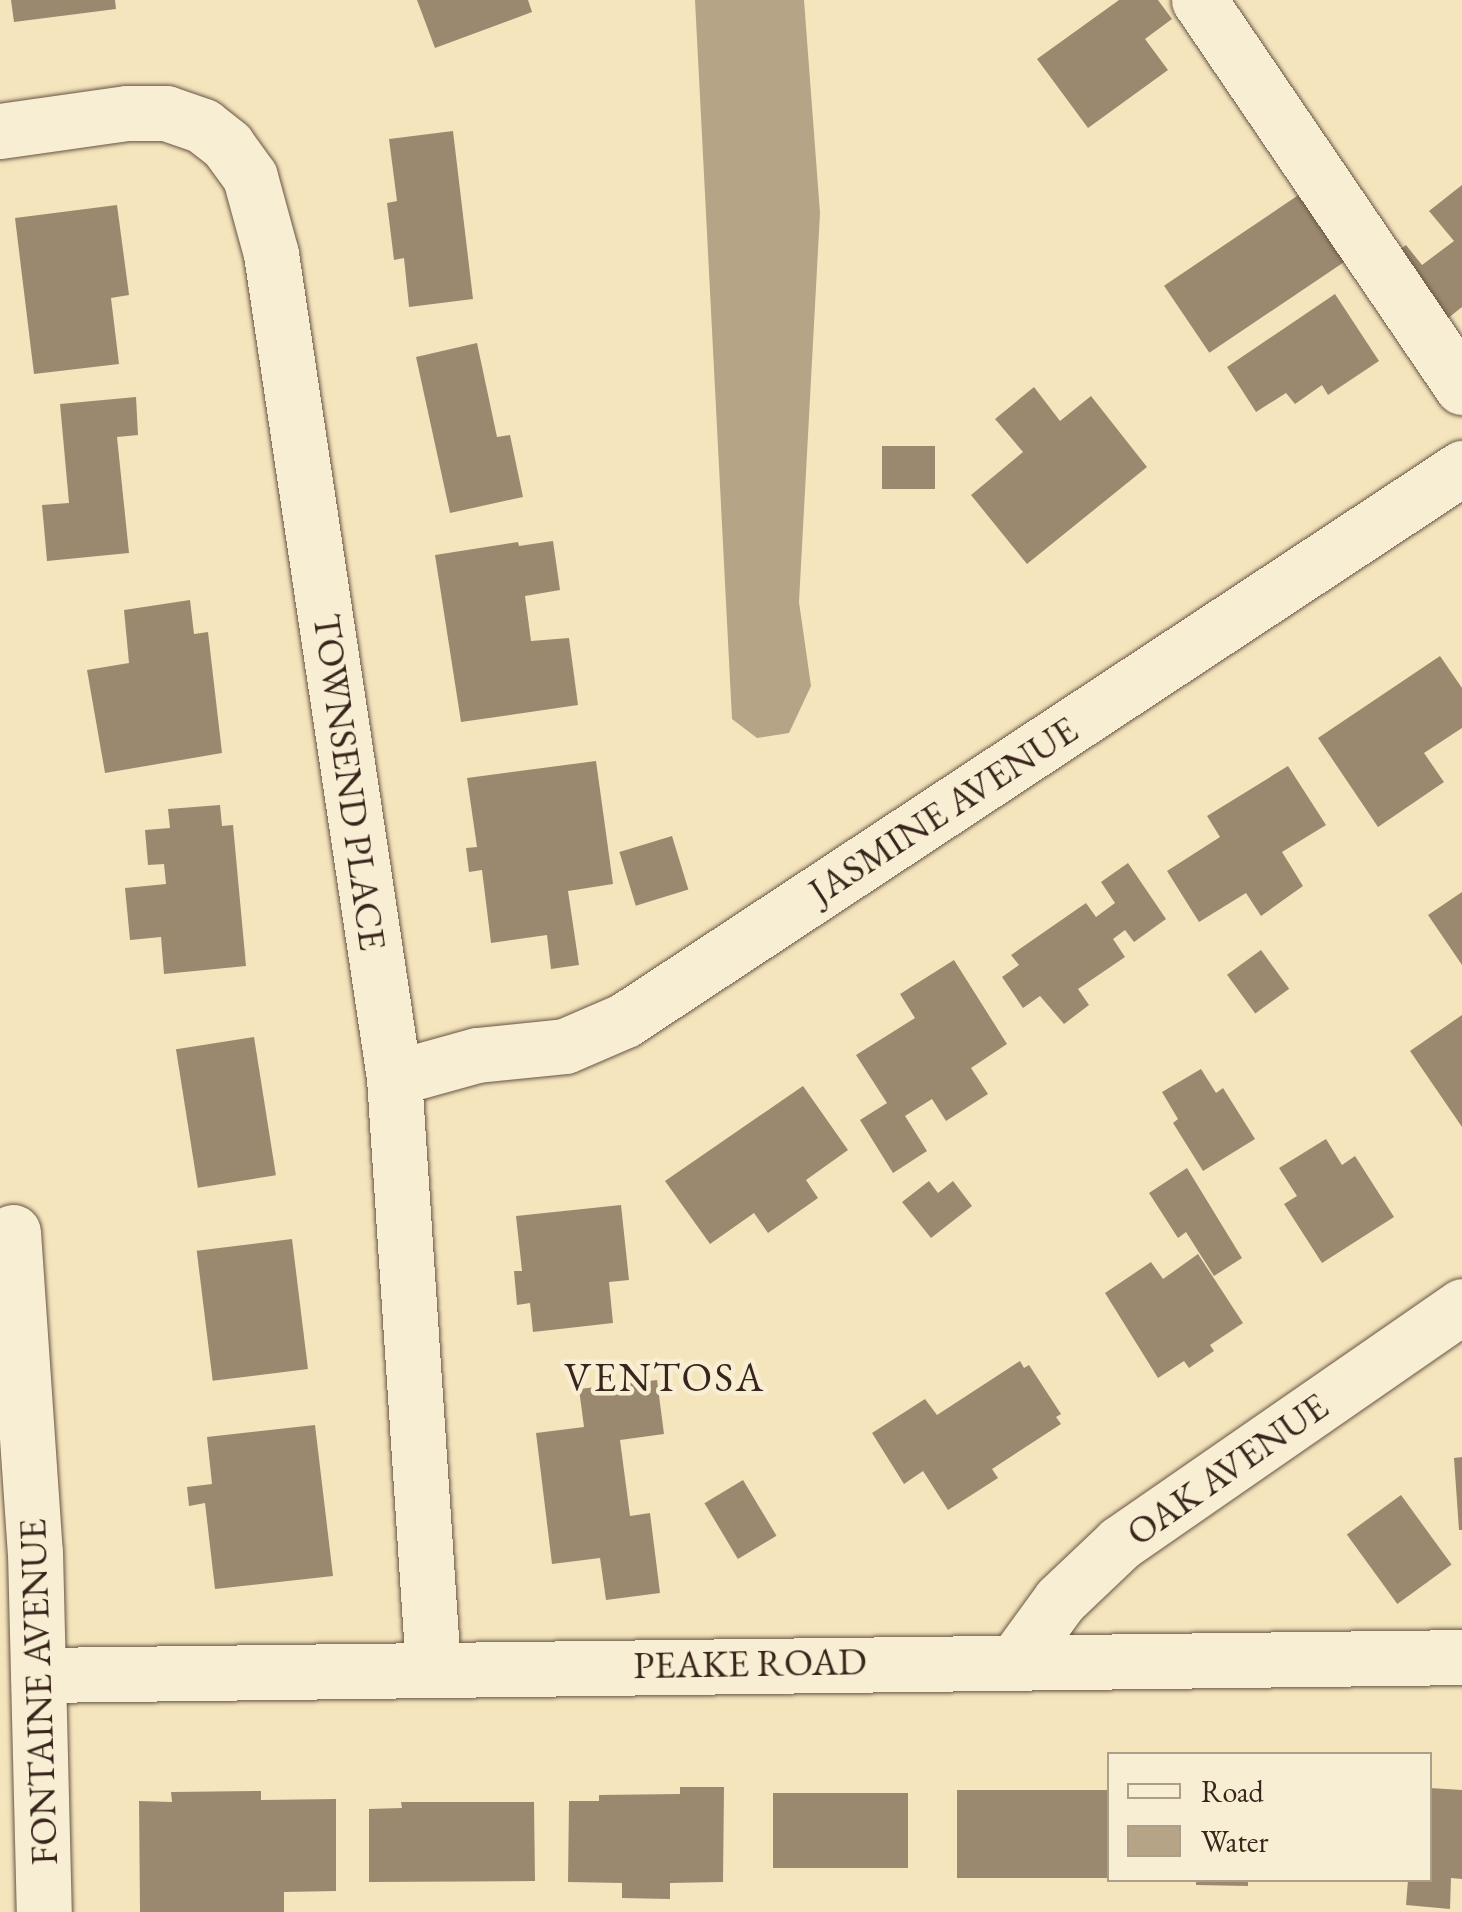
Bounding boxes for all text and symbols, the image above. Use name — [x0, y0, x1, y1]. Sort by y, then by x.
street label: TOWNSEND PLACE — [304, 611, 396, 953]
street label: JASMINE AVENUE — [800, 706, 1086, 914]
district label: VENTOSA — [564, 1353, 766, 1401]
street label: OAK AVENUE — [1118, 1383, 1336, 1555]
street label: FONTAINE AVENUE — [9, 1518, 67, 1866]
street label: PEAKE ROAD — [633, 1638, 867, 1688]
legend — [1107, 1752, 1432, 1882]
text: Road — [1201, 1772, 1264, 1811]
text: Water — [1201, 1822, 1269, 1861]

